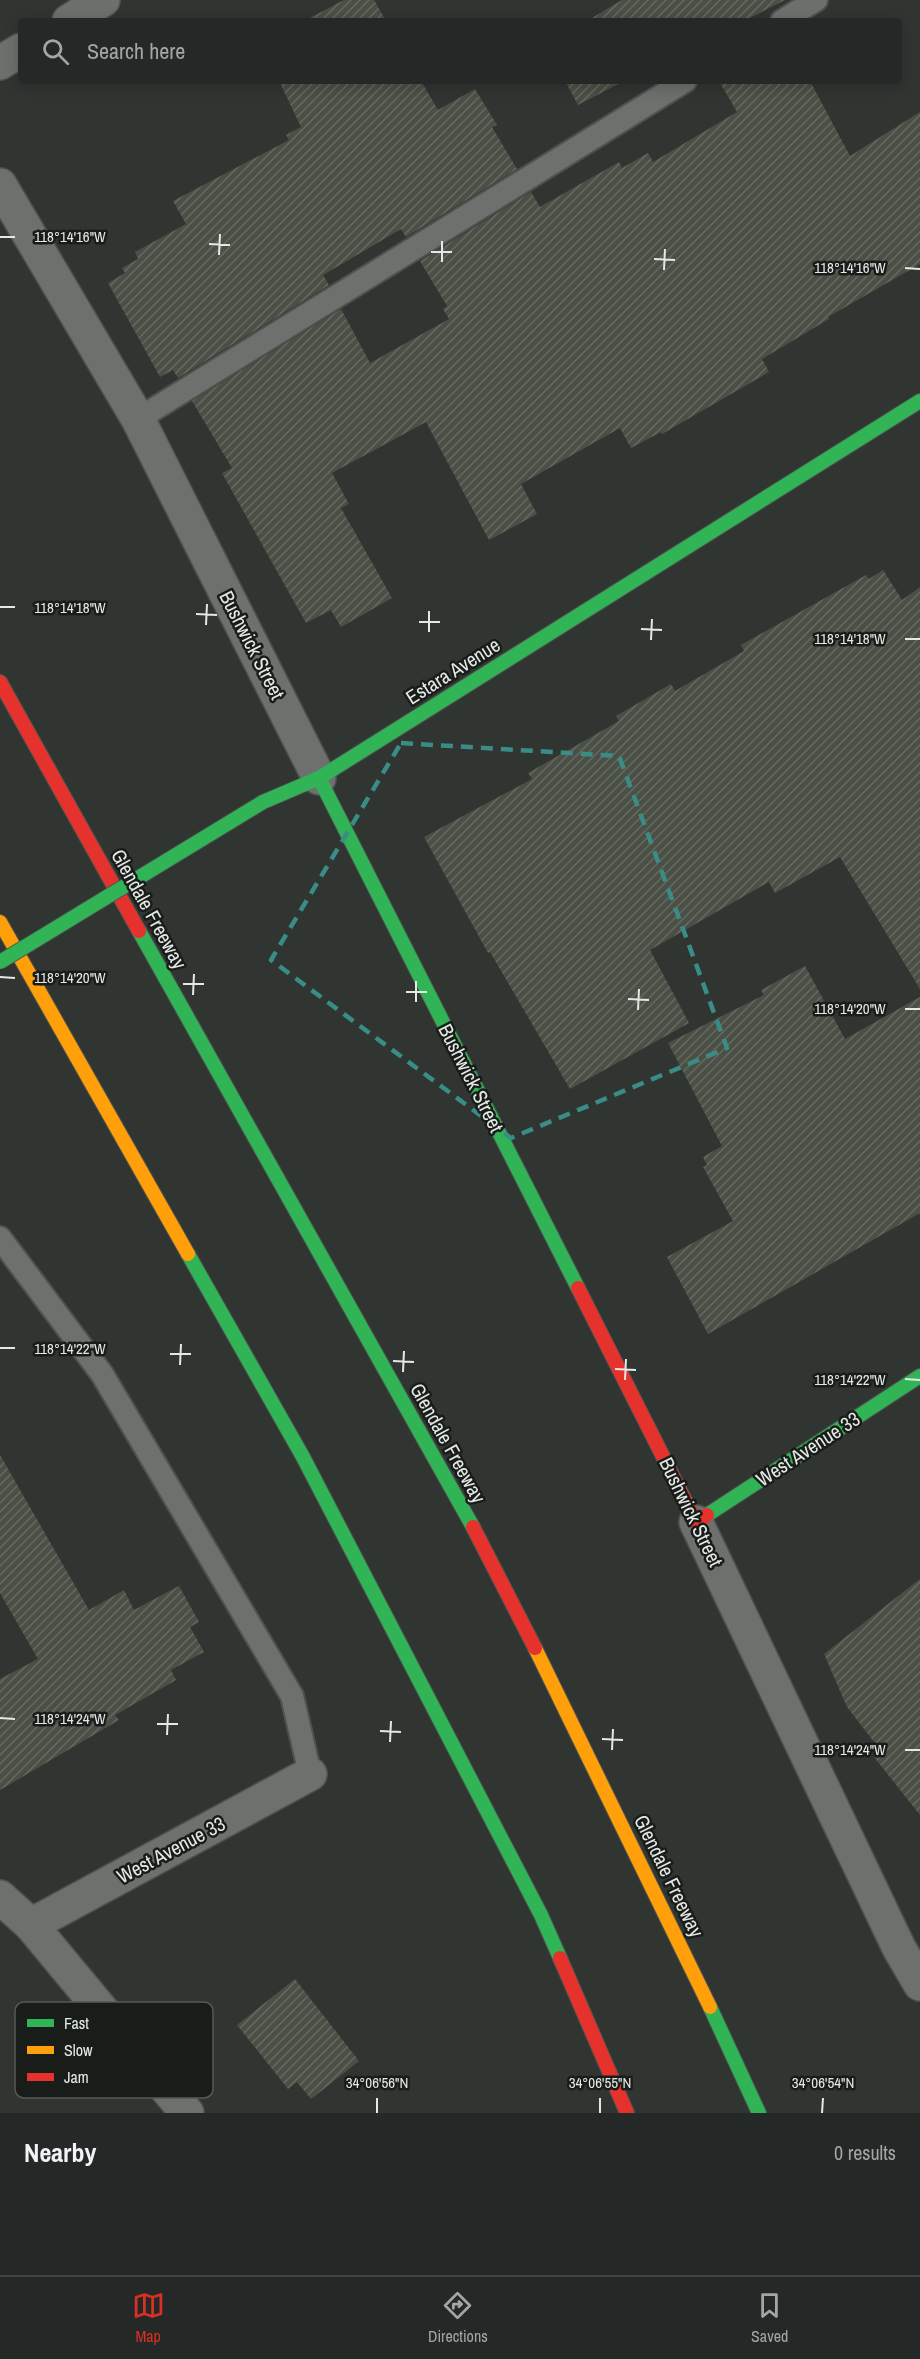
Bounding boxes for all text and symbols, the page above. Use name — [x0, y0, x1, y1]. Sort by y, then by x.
search box — [18, 18, 902, 84]
icon: search — [39, 35, 72, 68]
text: Search here — [87, 36, 185, 66]
text: 118°14'16"W — [34, 226, 106, 247]
text: 118°14'16"W — [814, 257, 886, 278]
street label: Bushwick Street — [214, 586, 292, 704]
text: 118°14'18"W — [34, 597, 106, 618]
text: 118°14'18"W — [814, 628, 886, 649]
street label: Estara Avenue — [400, 631, 505, 710]
street label: Glendale Freeway — [105, 844, 194, 974]
text: 118°14'20"W — [34, 967, 106, 988]
text: 118°14'20"W — [814, 998, 886, 1019]
street label: Bushwick Street — [433, 1019, 511, 1137]
text: 118°14'22"W — [34, 1338, 106, 1359]
text: 118°14'22"W — [814, 1369, 886, 1390]
street label: Glendale Freeway — [404, 1378, 493, 1508]
street label: West Avenue 33 — [751, 1405, 865, 1492]
street label: Bushwick Street — [653, 1453, 730, 1571]
text: 118°14'24"W — [34, 1708, 106, 1729]
text: 118°14'24"W — [814, 1739, 886, 1760]
street label: West Avenue 33 — [112, 1810, 230, 1889]
street label: Glendale Freeway — [628, 1810, 711, 1942]
legend — [15, 2002, 213, 2098]
text: Fast — [64, 2012, 89, 2034]
text: Slow — [64, 2039, 93, 2061]
text: Jam — [64, 2066, 89, 2088]
text: 34°06'56"N — [346, 2072, 408, 2093]
text: 34°06'55"N — [569, 2072, 631, 2093]
text: 34°06'54"N — [792, 2072, 854, 2093]
text: Nearby — [24, 2135, 96, 2170]
text: 0 results — [834, 2139, 896, 2166]
tab: Map — [132, 2289, 165, 2347]
tab: Directions — [428, 2289, 488, 2347]
tab: Saved — [751, 2289, 788, 2347]

